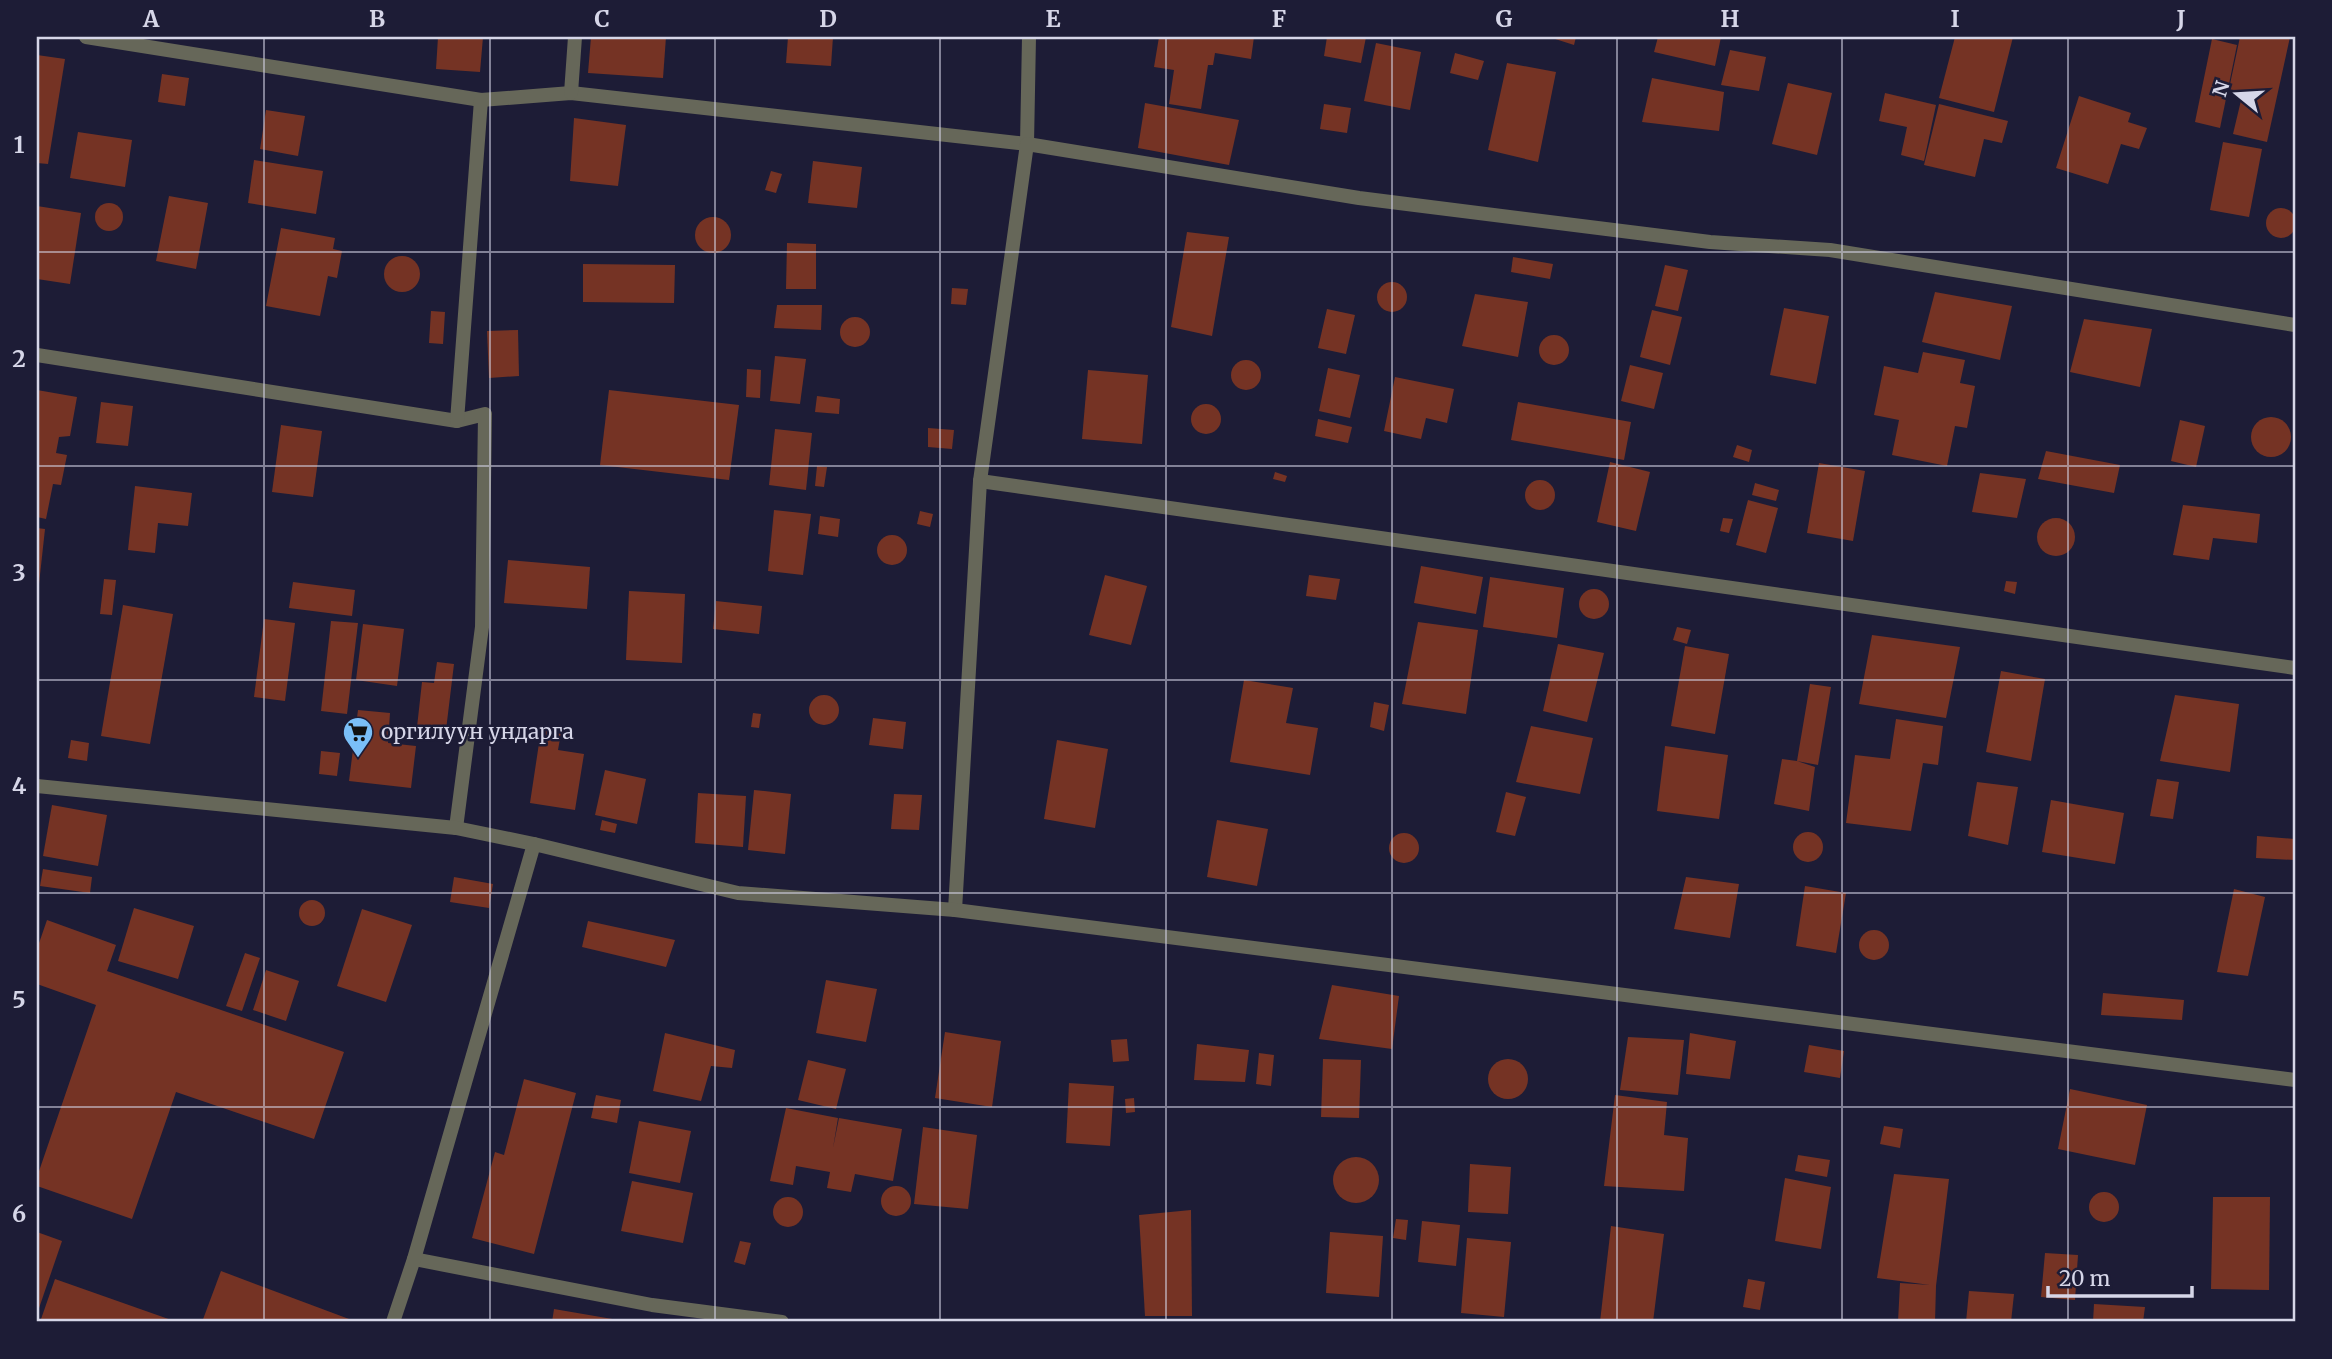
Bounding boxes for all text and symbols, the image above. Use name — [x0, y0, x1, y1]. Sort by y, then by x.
text: A — [142, 4, 160, 33]
text: B — [369, 4, 385, 33]
text: C — [594, 4, 610, 33]
text: D — [819, 4, 837, 33]
text: E — [1045, 4, 1061, 33]
text: F — [1272, 4, 1286, 33]
text: G — [1496, 4, 1513, 33]
text: H — [1721, 4, 1740, 33]
text: I — [1950, 4, 1960, 33]
text: J — [2175, 4, 2186, 33]
north arrow — [2202, 60, 2272, 130]
text: N — [2207, 78, 2235, 100]
text: 1 — [14, 130, 25, 159]
text: 2 — [12, 344, 26, 373]
text: 3 — [12, 558, 26, 587]
supermarket icon: оргилуун ундарга — [341, 715, 375, 759]
place label: оргилуун ундарга — [381, 718, 574, 745]
text: 4 — [12, 771, 27, 800]
text: 5 — [12, 985, 26, 1014]
text: 6 — [12, 1199, 26, 1228]
scale bar — [2048, 1254, 2192, 1298]
text: 20 m — [2059, 1265, 2111, 1292]

